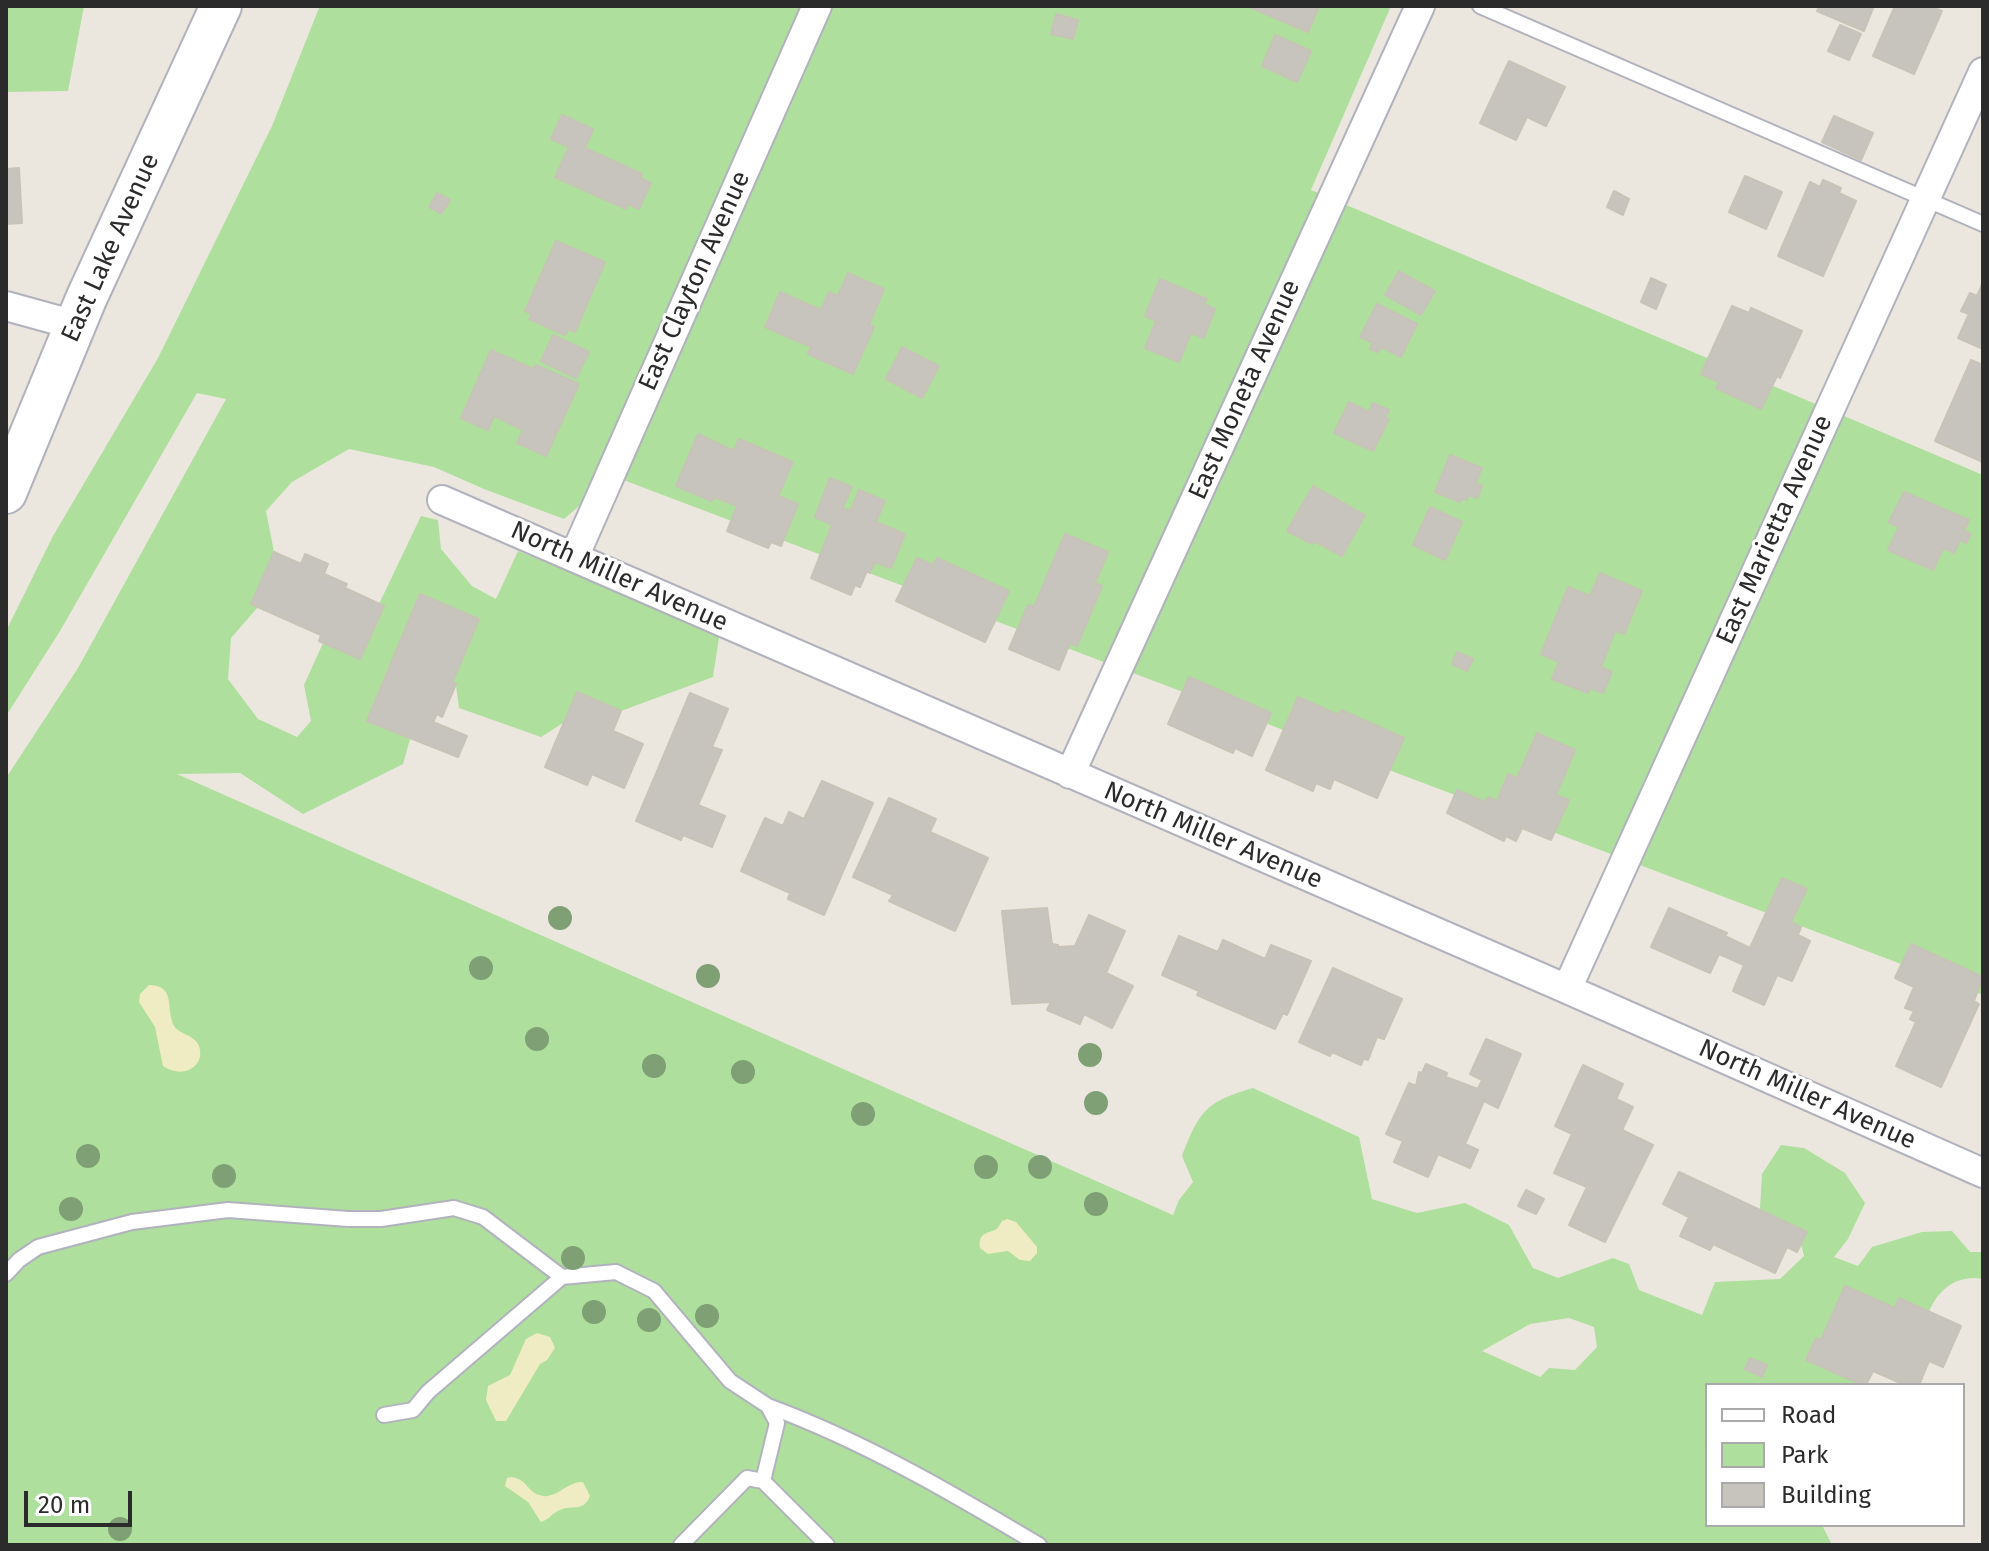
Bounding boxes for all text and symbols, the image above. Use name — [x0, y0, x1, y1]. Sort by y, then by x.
street label: East Lake Avenue — [55, 149, 167, 347]
street label: East Clayton Avenue — [633, 166, 757, 396]
street label: East Moneta Avenue — [1182, 275, 1308, 505]
street label: East Marietta Avenue — [1710, 410, 1840, 650]
street label: North Miller Avenue — [506, 515, 732, 639]
street label: North Miller Avenue — [1099, 776, 1327, 896]
street label: North Miller Avenue — [1694, 1033, 1920, 1157]
legend — [1705, 1383, 1965, 1527]
text: Road — [1781, 1401, 1836, 1429]
text: Park — [1781, 1441, 1828, 1469]
scale bar — [28, 1475, 136, 1525]
text: Building — [1781, 1481, 1871, 1509]
text: 20 m — [38, 1491, 90, 1519]

